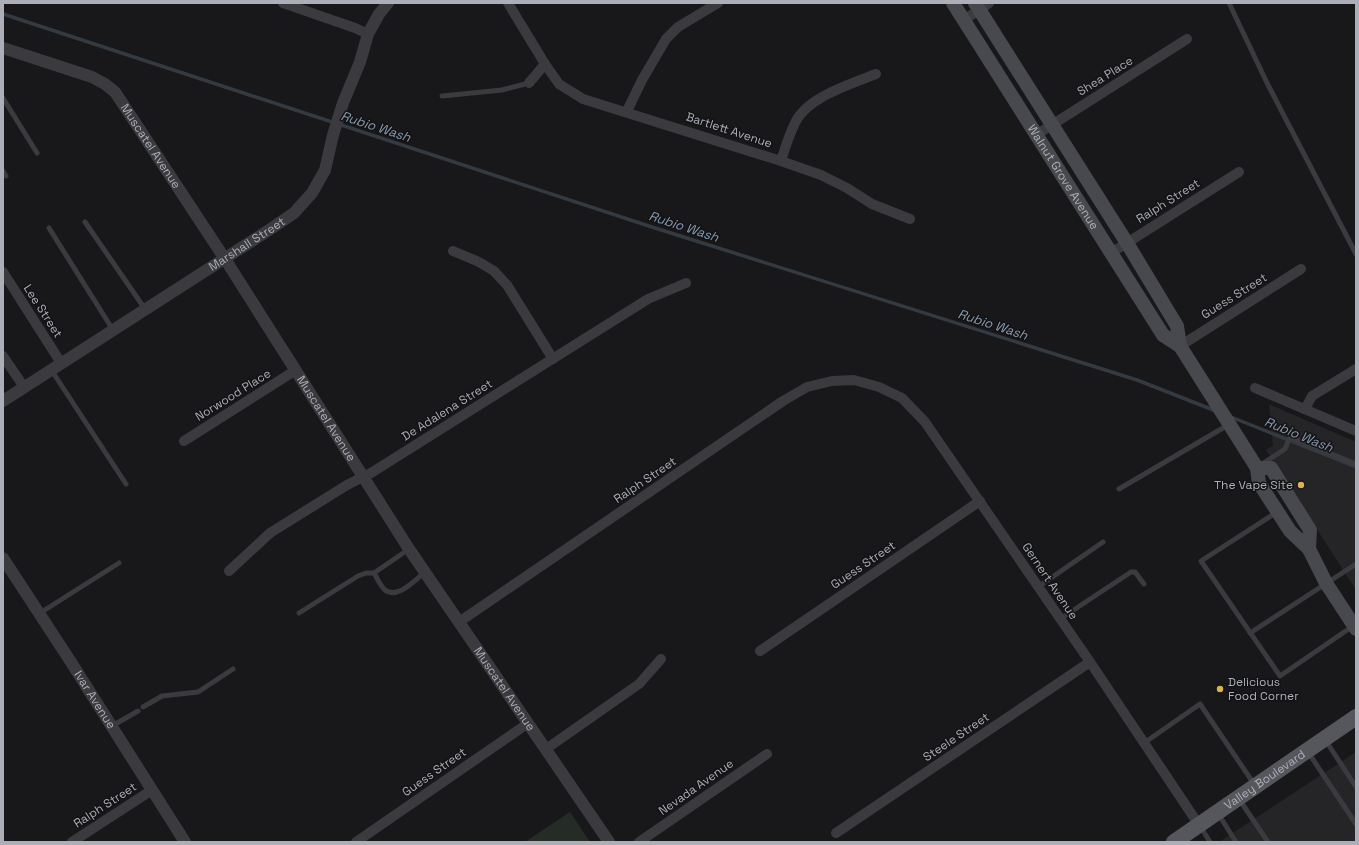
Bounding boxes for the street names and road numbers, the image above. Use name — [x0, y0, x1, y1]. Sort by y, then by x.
street label: Shea Place — [1074, 53, 1136, 99]
street label: Muscatel Avenue — [117, 101, 184, 192]
street label: Bartlett Avenue — [684, 109, 774, 151]
street label: Walnut Grove Avenue — [1024, 121, 1102, 233]
street label: Ralph Street — [1133, 175, 1203, 227]
street label: Marshall Street — [206, 213, 288, 275]
street label: Guess Street — [1198, 269, 1270, 323]
street label: Lee Street — [20, 281, 66, 341]
street label: Norwood Place — [192, 365, 274, 425]
street label: Muscatel Avenue — [293, 373, 359, 464]
street label: De Adalena Street — [399, 376, 495, 444]
street label: Ralph Street — [611, 453, 679, 507]
street label: Guess Street — [828, 537, 898, 593]
street label: Gernert Avenue — [1018, 539, 1082, 623]
street label: Muscatel Avenue — [470, 644, 539, 734]
street label: Ivar Avenue — [70, 668, 119, 732]
street label: Steele Street — [920, 709, 992, 765]
street label: Guess Street — [399, 744, 469, 800]
street label: Valley Boulevard — [1221, 746, 1308, 813]
street label: Nevada Avenue — [655, 755, 737, 819]
street label: Ralph Street — [70, 779, 140, 831]

